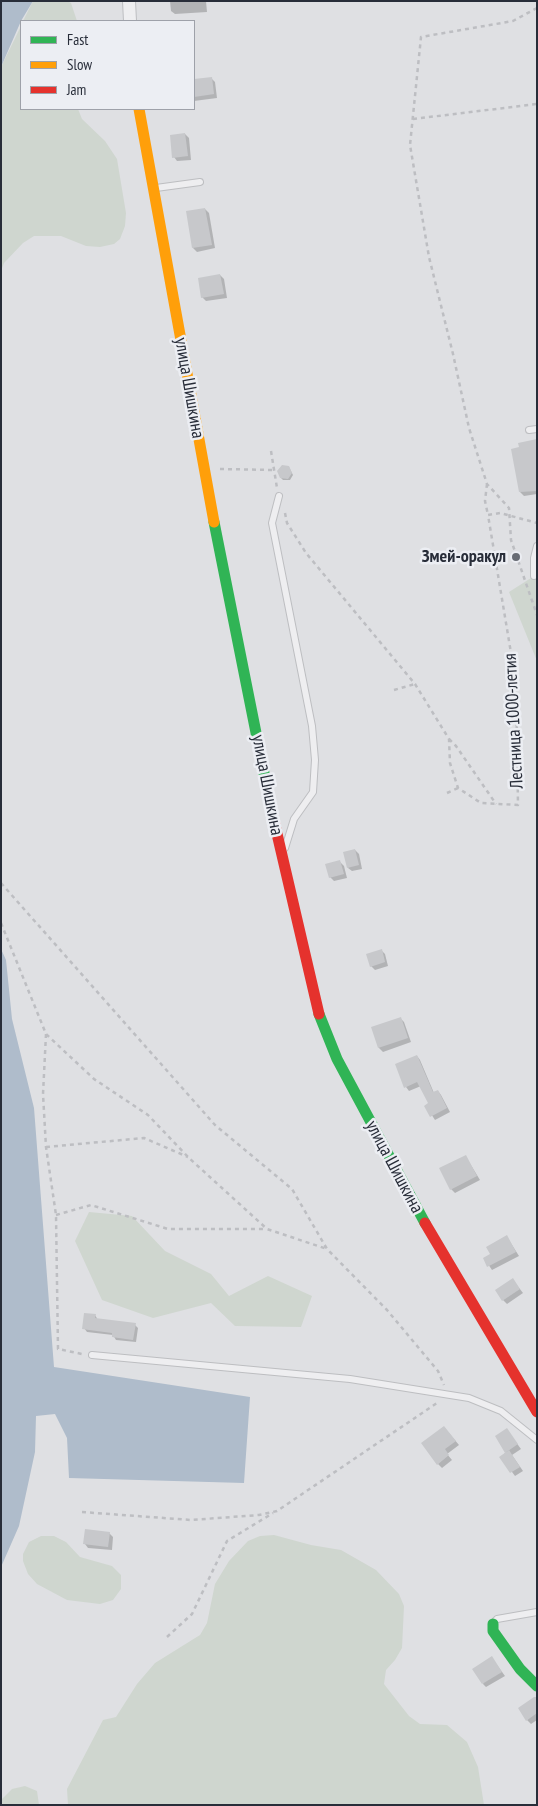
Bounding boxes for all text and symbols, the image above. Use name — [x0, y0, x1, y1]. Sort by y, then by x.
legend — [20, 20, 195, 110]
text: Fast — [67, 30, 88, 49]
text: Slow — [67, 55, 92, 74]
text: Jam — [67, 80, 86, 99]
street label: улица Шишкина — [170, 336, 208, 440]
place label: Змей-оракул — [422, 546, 506, 568]
marker: Змей-оракул — [510, 551, 522, 563]
street label: Лестница 1000-летия — [500, 653, 528, 789]
street label: улица Шишкина — [247, 733, 287, 837]
street label: улица Шишкина — [361, 1117, 427, 1217]

